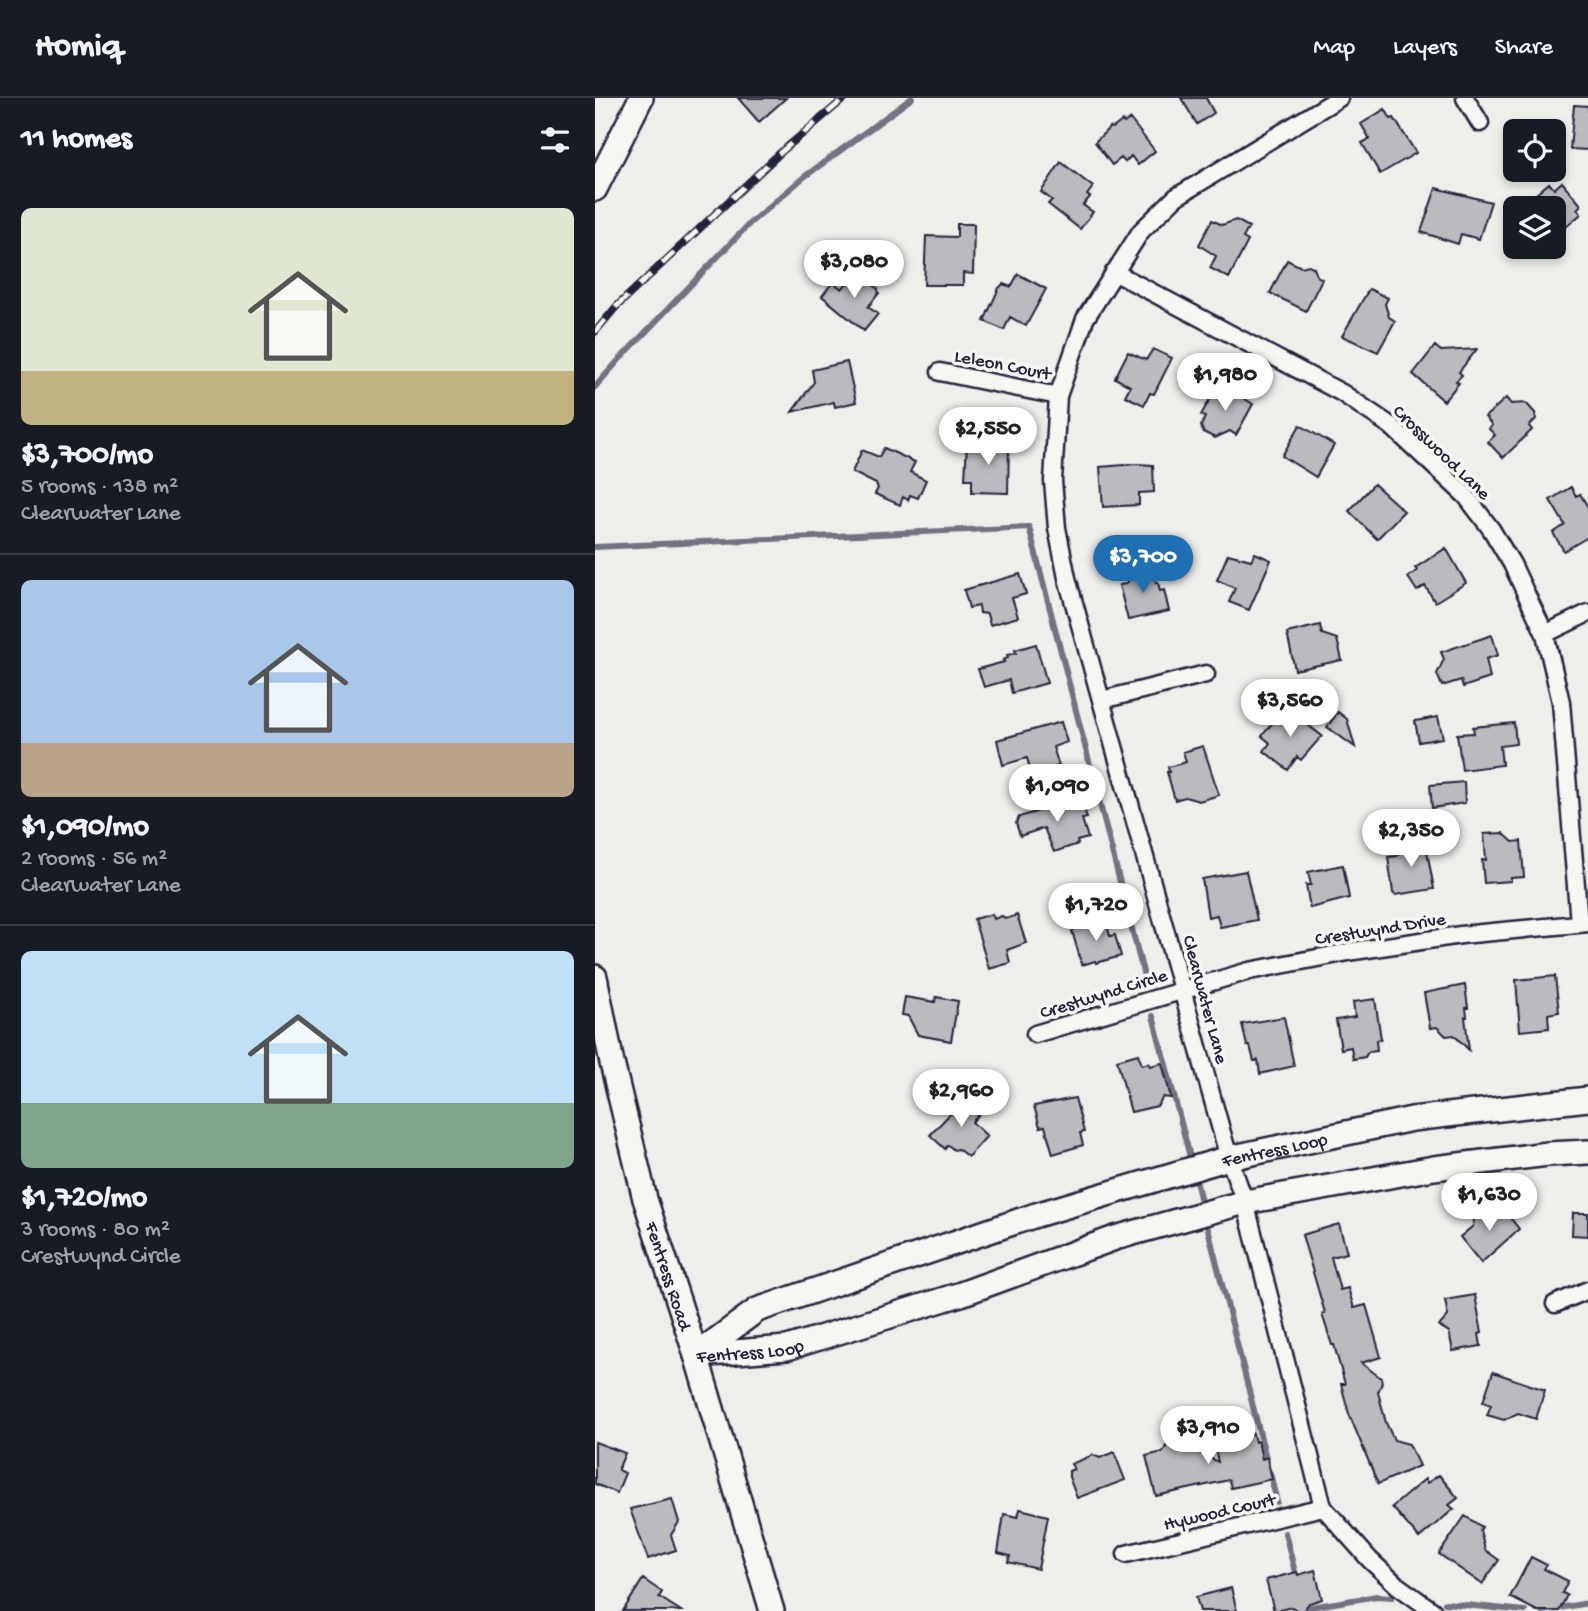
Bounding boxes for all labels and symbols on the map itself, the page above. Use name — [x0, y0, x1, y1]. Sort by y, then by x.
pin: $3,080 — [797, 240, 911, 300]
street label: Leleon Court — [952, 346, 1055, 387]
pin: $1,980 — [1168, 354, 1282, 413]
street label: Crosswood Lane — [1387, 401, 1494, 506]
pin: $2,550 — [931, 408, 1045, 467]
pin: $3,700 — [1086, 536, 1200, 595]
pin: $3,560 — [1233, 680, 1347, 739]
pin: $1,090 — [1000, 764, 1114, 824]
pin: $2,350 — [1354, 810, 1468, 869]
pin: $1,720 — [1039, 884, 1153, 943]
street label: Crestwynd Drive — [1314, 909, 1448, 952]
street label: Clearwater Lane — [1175, 933, 1232, 1067]
street label: Crestwynd Circle — [1038, 965, 1171, 1026]
pin: $2,960 — [904, 1070, 1018, 1129]
street label: Fentress Loop — [1219, 1129, 1331, 1175]
pin: $1,630 — [1432, 1174, 1546, 1233]
street label: Fentress Road — [638, 1218, 696, 1336]
street label: Fentress Loop — [695, 1335, 808, 1370]
pin: $3,910 — [1151, 1406, 1265, 1466]
street label: Hywood Court — [1162, 1489, 1280, 1537]

